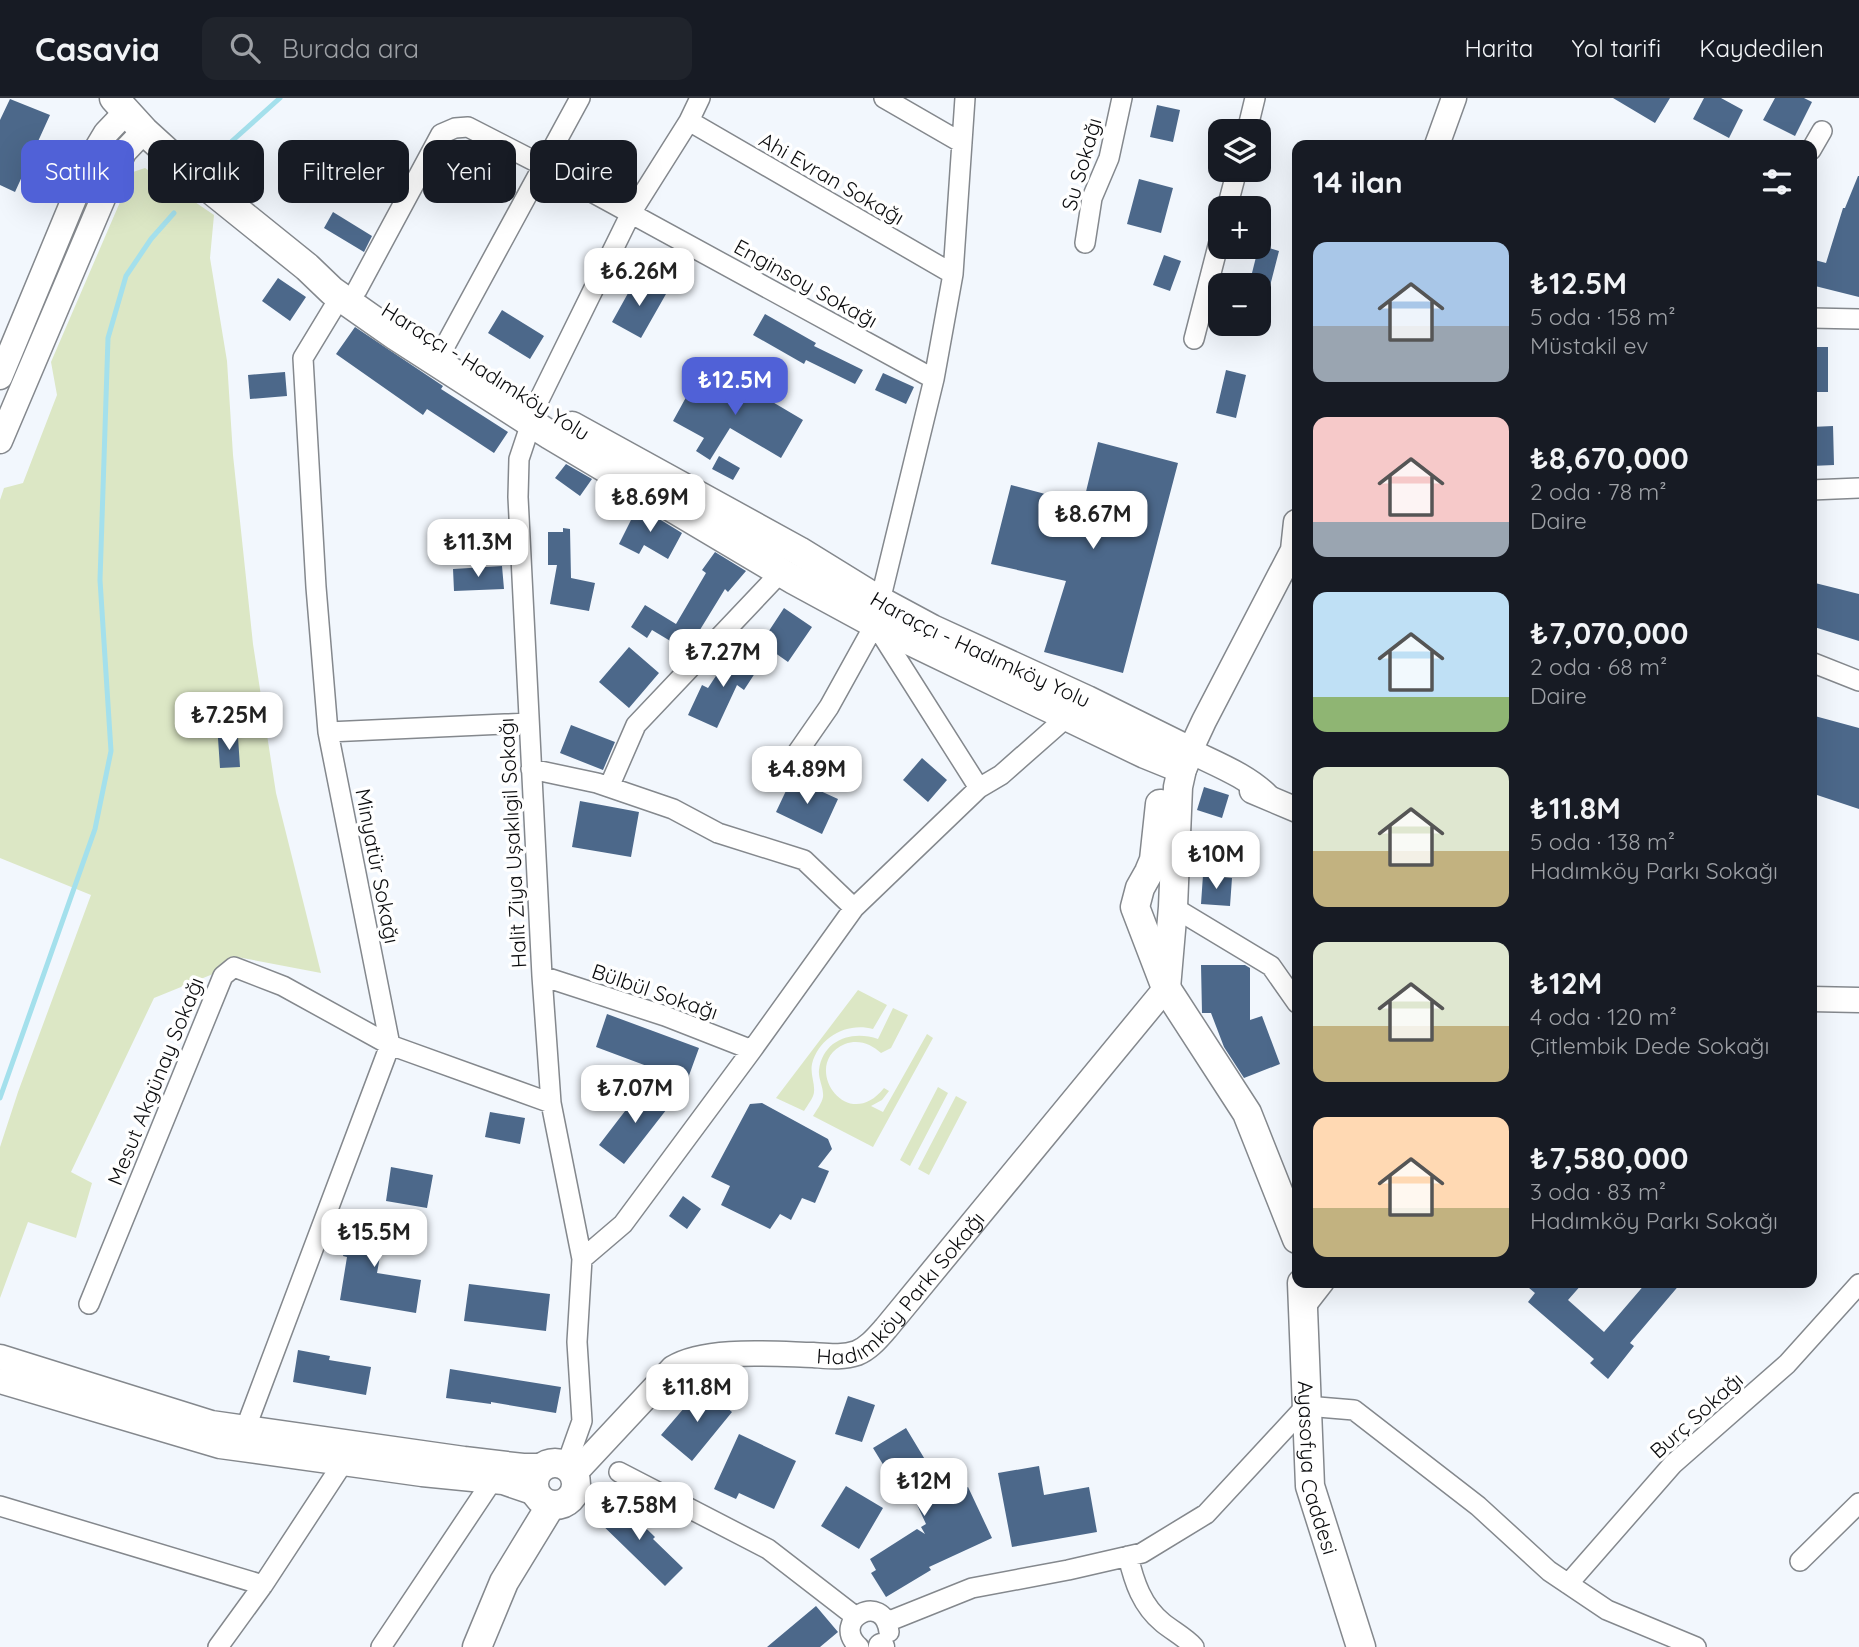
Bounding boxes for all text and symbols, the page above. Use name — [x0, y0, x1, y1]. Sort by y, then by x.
search box — [202, 17, 692, 80]
text: Casavia — [35, 28, 160, 69]
icon: search — [226, 29, 264, 67]
text: Burada ara — [282, 32, 419, 65]
text: Harita — [1465, 33, 1533, 63]
text: Yol tarifi — [1571, 33, 1661, 63]
text: Kaydedilen — [1699, 33, 1824, 63]
street label: Su Sokağı — [1055, 115, 1107, 213]
map controls — [1208, 119, 1271, 336]
button: layers — [1208, 119, 1271, 182]
street label: Ahi Evran Sokağı — [755, 126, 909, 230]
chip: Satılık — [21, 140, 134, 203]
chip: Kiralık — [148, 140, 264, 203]
chip: Filtreler — [278, 140, 409, 203]
chip: Yeni — [423, 140, 516, 203]
chip: Daire — [530, 140, 637, 203]
text: 14 ilan — [1313, 163, 1403, 201]
icon: filters — [1758, 163, 1796, 201]
button: + — [1208, 196, 1271, 259]
street label: Enginsoy Sokağı — [730, 233, 882, 333]
pin: ₺6.26M — [582, 248, 696, 308]
text: ₺6.26M — [600, 256, 678, 285]
text: ₺12.5M — [1530, 264, 1627, 302]
icon: home — [1369, 270, 1453, 354]
button: − — [1208, 273, 1271, 336]
street label: Haraççı - Hadımköy Yolu — [377, 296, 595, 446]
text: 5 oda · 158 m² — [1530, 302, 1676, 331]
text: Müstakil ev — [1530, 331, 1648, 360]
pin: ₺12.5M — [678, 358, 792, 417]
text: ₺12.5M — [698, 365, 772, 394]
text: ₺8,670,000 — [1530, 439, 1689, 477]
icon: home — [1369, 445, 1453, 529]
pin: ₺8.69M — [593, 474, 707, 534]
text: 2 oda · 78 m² — [1530, 477, 1667, 506]
text: ₺8.69M — [611, 482, 689, 511]
pin: ₺8.67M — [1036, 491, 1150, 551]
text: ₺8.67M — [1054, 499, 1132, 528]
text: Daire — [1530, 506, 1587, 535]
pin: ₺11.3M — [421, 519, 535, 579]
text: ₺11.3M — [443, 527, 513, 556]
street label: Haraççı - Hadımköy Yolu — [866, 585, 1095, 713]
text: ₺7,070,000 — [1530, 614, 1688, 652]
icon: home — [1369, 620, 1453, 704]
pin: ₺7.27M — [666, 630, 780, 689]
text: ₺7.27M — [685, 637, 761, 666]
text: 2 oda · 68 m² — [1530, 652, 1667, 681]
text: Daire — [1530, 681, 1587, 710]
pin: ₺7.25M — [172, 692, 286, 752]
text: ₺7.25M — [191, 700, 267, 729]
street label: Halit Ziya Uşaklıgil Sokağı — [492, 717, 532, 969]
pin: ₺4.89M — [750, 746, 864, 806]
text: ₺4.89M — [768, 754, 846, 783]
street label: Minyatür Sokağı — [350, 786, 406, 946]
text: ₺11.8M — [1530, 789, 1621, 827]
icon: home — [1369, 795, 1453, 879]
text: 5 oda · 138 m² — [1530, 827, 1675, 856]
pin: ₺10M — [1175, 832, 1257, 891]
text: ₺10M — [1188, 839, 1244, 868]
text: Hadımköy Parkı Sokağı — [1530, 856, 1778, 885]
street label: Bülbül Sokağı — [589, 957, 721, 1025]
text: ₺12M — [1530, 964, 1602, 1002]
icon: home — [1369, 970, 1453, 1054]
street label: Mesut Akgünay Sokağı — [101, 973, 209, 1189]
text: 4 oda · 120 m² — [1530, 1002, 1677, 1031]
text: Çitlembik Dede Sokağı — [1530, 1031, 1769, 1060]
pin: ₺7.07M — [578, 1066, 692, 1125]
text: ₺7.07M — [597, 1073, 673, 1102]
text: ₺7,580,000 — [1530, 1139, 1688, 1177]
icon: home — [1369, 1145, 1453, 1229]
text: 3 oda · 83 m² — [1530, 1177, 1666, 1206]
street label: Hadımköy Parkı Sokağı — [816, 1206, 990, 1369]
text: Hadımköy Parkı Sokağı — [1530, 1206, 1778, 1235]
pin: ₺15.5M — [317, 1210, 431, 1269]
text: ₺15.5M — [337, 1217, 411, 1246]
pin: ₺11.8M — [640, 1364, 754, 1424]
street label: Burç Sokağı — [1644, 1366, 1748, 1464]
text: ₺11.8M — [662, 1372, 732, 1401]
street label: Ayasofya Caddesi — [1293, 1380, 1344, 1558]
pin: ₺12M — [883, 1458, 965, 1518]
text: ₺12M — [896, 1466, 952, 1495]
pin: ₺7.58M — [582, 1482, 696, 1542]
text: ₺7.58M — [601, 1490, 677, 1519]

